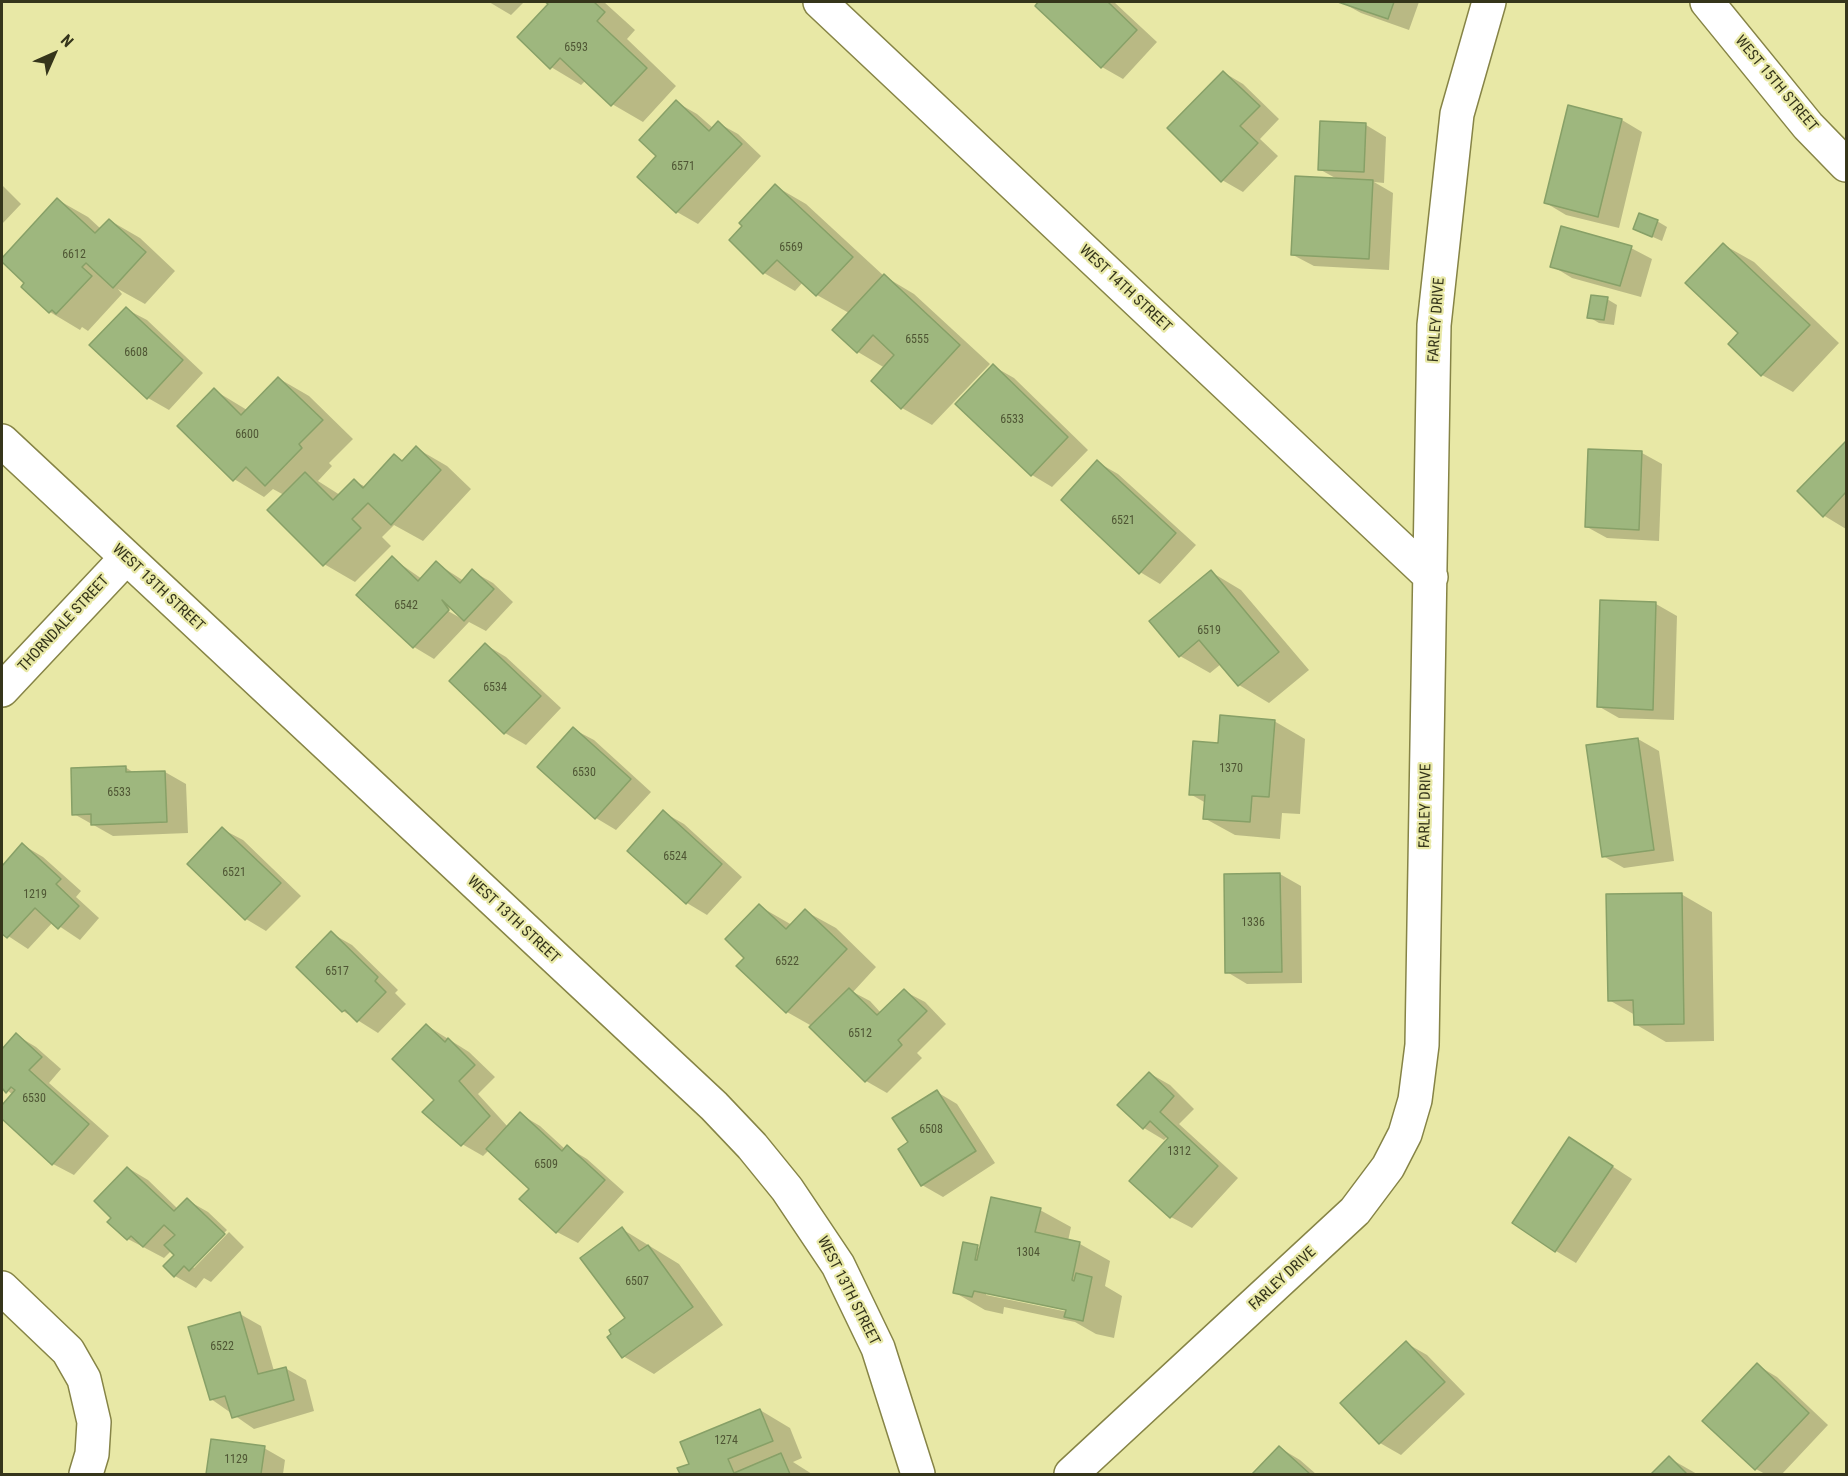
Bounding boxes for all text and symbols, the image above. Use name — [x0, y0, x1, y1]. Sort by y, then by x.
north arrow — [24, 24, 84, 84]
text: N — [57, 31, 77, 51]
street label: WEST 15TH STREET — [1731, 32, 1821, 136]
house number: 6593 — [564, 41, 588, 55]
house number: 6571 — [671, 160, 695, 174]
house number: 6569 — [779, 241, 803, 255]
street label: WEST 14TH STREET — [1075, 242, 1175, 336]
house number: 6612 — [62, 248, 86, 262]
street label: FARLEY DRIVE — [1425, 277, 1449, 363]
house number: 6555 — [905, 333, 929, 347]
house number: 6608 — [124, 346, 148, 360]
house number: 6533 — [1000, 413, 1024, 427]
house number: 6600 — [235, 428, 259, 442]
house number: 6521 — [1111, 514, 1135, 528]
street label: WEST 13TH STREET — [108, 541, 208, 635]
street label: THORNDALE STREET — [15, 572, 113, 676]
house number: 6542 — [394, 599, 418, 613]
house number: 6519 — [1197, 624, 1221, 638]
house number: 6534 — [483, 681, 507, 695]
house number: 1370 — [1219, 762, 1243, 776]
street label: FARLEY DRIVE — [1416, 764, 1436, 848]
house number: 6530 — [572, 766, 596, 780]
house number: 6533 — [107, 786, 131, 800]
house number: 6524 — [663, 850, 687, 864]
house number: 6521 — [222, 866, 246, 880]
street label: WEST 13TH STREET — [463, 873, 563, 967]
house number: 1219 — [23, 888, 47, 902]
house number: 1336 — [1241, 916, 1265, 930]
house number: 6522 — [775, 955, 799, 969]
house number: 6517 — [325, 965, 349, 979]
house number: 6512 — [848, 1027, 872, 1041]
house number: 6530 — [22, 1092, 46, 1106]
house number: 6508 — [919, 1123, 943, 1137]
house number: 1312 — [1167, 1145, 1191, 1159]
house number: 6509 — [534, 1158, 558, 1172]
street label: WEST 13TH STREET — [813, 1234, 883, 1348]
street label: FARLEY DRIVE — [1246, 1244, 1320, 1314]
house number: 1304 — [1016, 1246, 1040, 1260]
house number: 6507 — [625, 1275, 649, 1289]
house number: 6522 — [210, 1340, 234, 1354]
house number: 1274 — [714, 1434, 738, 1448]
house number: 1129 — [224, 1453, 248, 1467]

